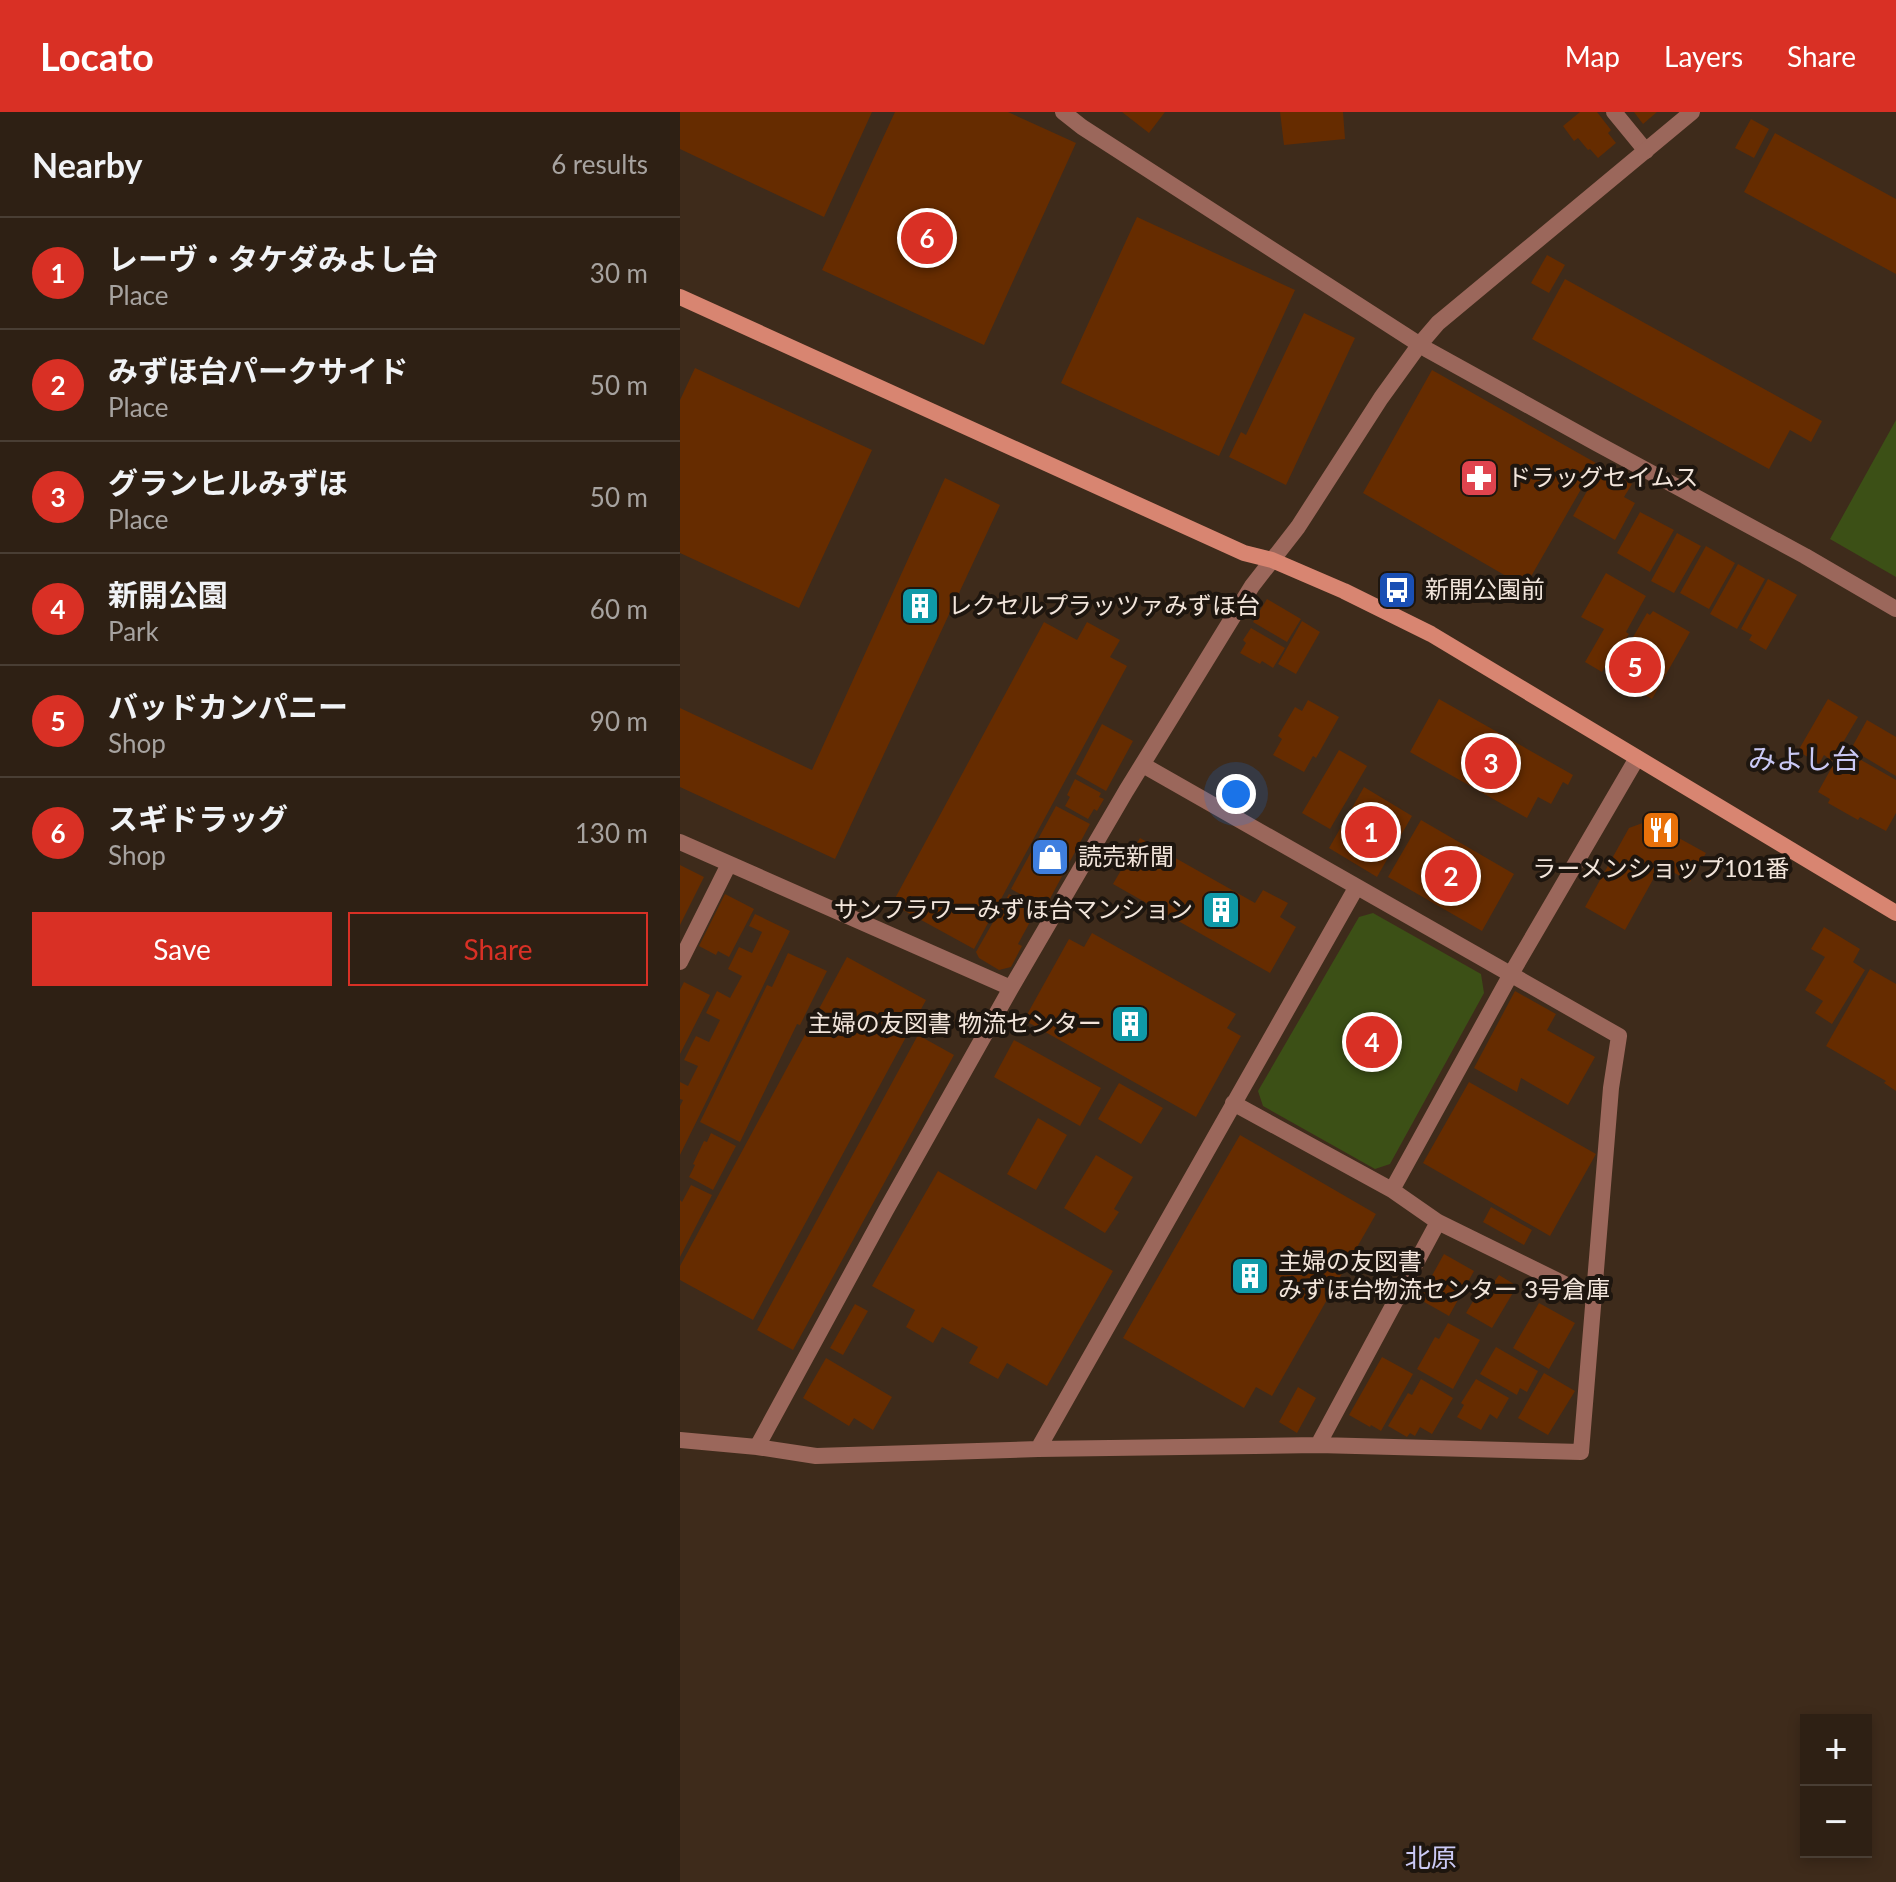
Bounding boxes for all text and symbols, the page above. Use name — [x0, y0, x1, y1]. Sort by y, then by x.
text: Locato — [40, 33, 154, 79]
text: Map — [1565, 39, 1620, 73]
text: Layers — [1664, 39, 1743, 73]
text: Share — [1787, 39, 1856, 73]
text: Nearby — [32, 144, 143, 185]
text: 6 results — [551, 148, 648, 180]
pin: 6 — [901, 208, 953, 268]
text: レーヴ・タケダみよし台 — [108, 240, 438, 276]
text: 1 — [50, 257, 66, 289]
text: 30 m — [590, 257, 648, 289]
text: Place — [108, 279, 169, 311]
text: みずほ台パークサイド — [108, 352, 408, 388]
text: 2 — [50, 369, 66, 401]
text: 50 m — [590, 369, 648, 401]
text: Place — [108, 391, 169, 423]
pharmacy icon: ドラッグセイムス — [1458, 457, 1500, 499]
place label: ドラッグセイムス — [1507, 462, 1699, 491]
text: グランヒルみずほ — [108, 464, 348, 500]
text: 3 — [50, 481, 66, 513]
text: 50 m — [590, 481, 648, 513]
text: Place — [108, 503, 169, 535]
bus stop icon: 新開公園前 — [1376, 569, 1418, 611]
place label: 新開公園前 — [1425, 574, 1545, 603]
text: 新開公園 — [108, 576, 228, 612]
building icon: レクセルプラッツァみずほ台 — [899, 585, 941, 627]
place label: レクセルプラッツァみずほ台 — [948, 590, 1260, 619]
text: 4 — [50, 593, 66, 625]
text: 60 m — [590, 593, 648, 625]
text: Park — [108, 615, 159, 647]
pin: 5 — [1609, 637, 1661, 697]
text: バッドカンパニー — [108, 688, 348, 724]
text: 5 — [50, 705, 66, 737]
text: 90 m — [590, 705, 648, 737]
text: Shop — [108, 727, 166, 759]
pin: 3 — [1465, 733, 1517, 793]
district label: みよし台 — [1748, 741, 1860, 775]
your location — [1216, 774, 1256, 814]
text: スギドラッグ — [108, 800, 288, 836]
pin: 1 — [1345, 802, 1397, 862]
restaurant icon: ラーメンショップ101番 — [1640, 809, 1682, 851]
text: 6 — [50, 817, 66, 849]
text: 130 m — [575, 817, 648, 849]
shop icon: 読売新聞 — [1029, 836, 1071, 878]
text: Shop — [108, 839, 166, 871]
place label: 読売新聞 — [1078, 841, 1174, 870]
pin: 2 — [1425, 846, 1477, 906]
place label: ラーメンショップ101番 — [1533, 853, 1789, 882]
building icon: サンフラワーみずほ台マンション — [1200, 889, 1242, 931]
place label: サンフラワーみずほ台マンション — [834, 894, 1193, 923]
button: Save — [32, 912, 332, 986]
button: Share — [348, 912, 648, 986]
building icon: 主婦の友図書 物流センター — [1109, 1003, 1151, 1045]
place label: 主婦の友図書 物流センター — [808, 1008, 1102, 1037]
pin: 4 — [1346, 1012, 1398, 1072]
place label: 主婦の友図書 みずほ台物流センター 3号倉庫 — [1278, 1246, 1610, 1303]
building icon: 主婦の友図書 みずほ台物流センター 3号倉庫 — [1229, 1255, 1271, 1297]
map controls — [1800, 1714, 1872, 1858]
button: + — [1800, 1714, 1872, 1786]
button: − — [1800, 1786, 1872, 1858]
district label: 北原 — [1405, 1841, 1457, 1873]

